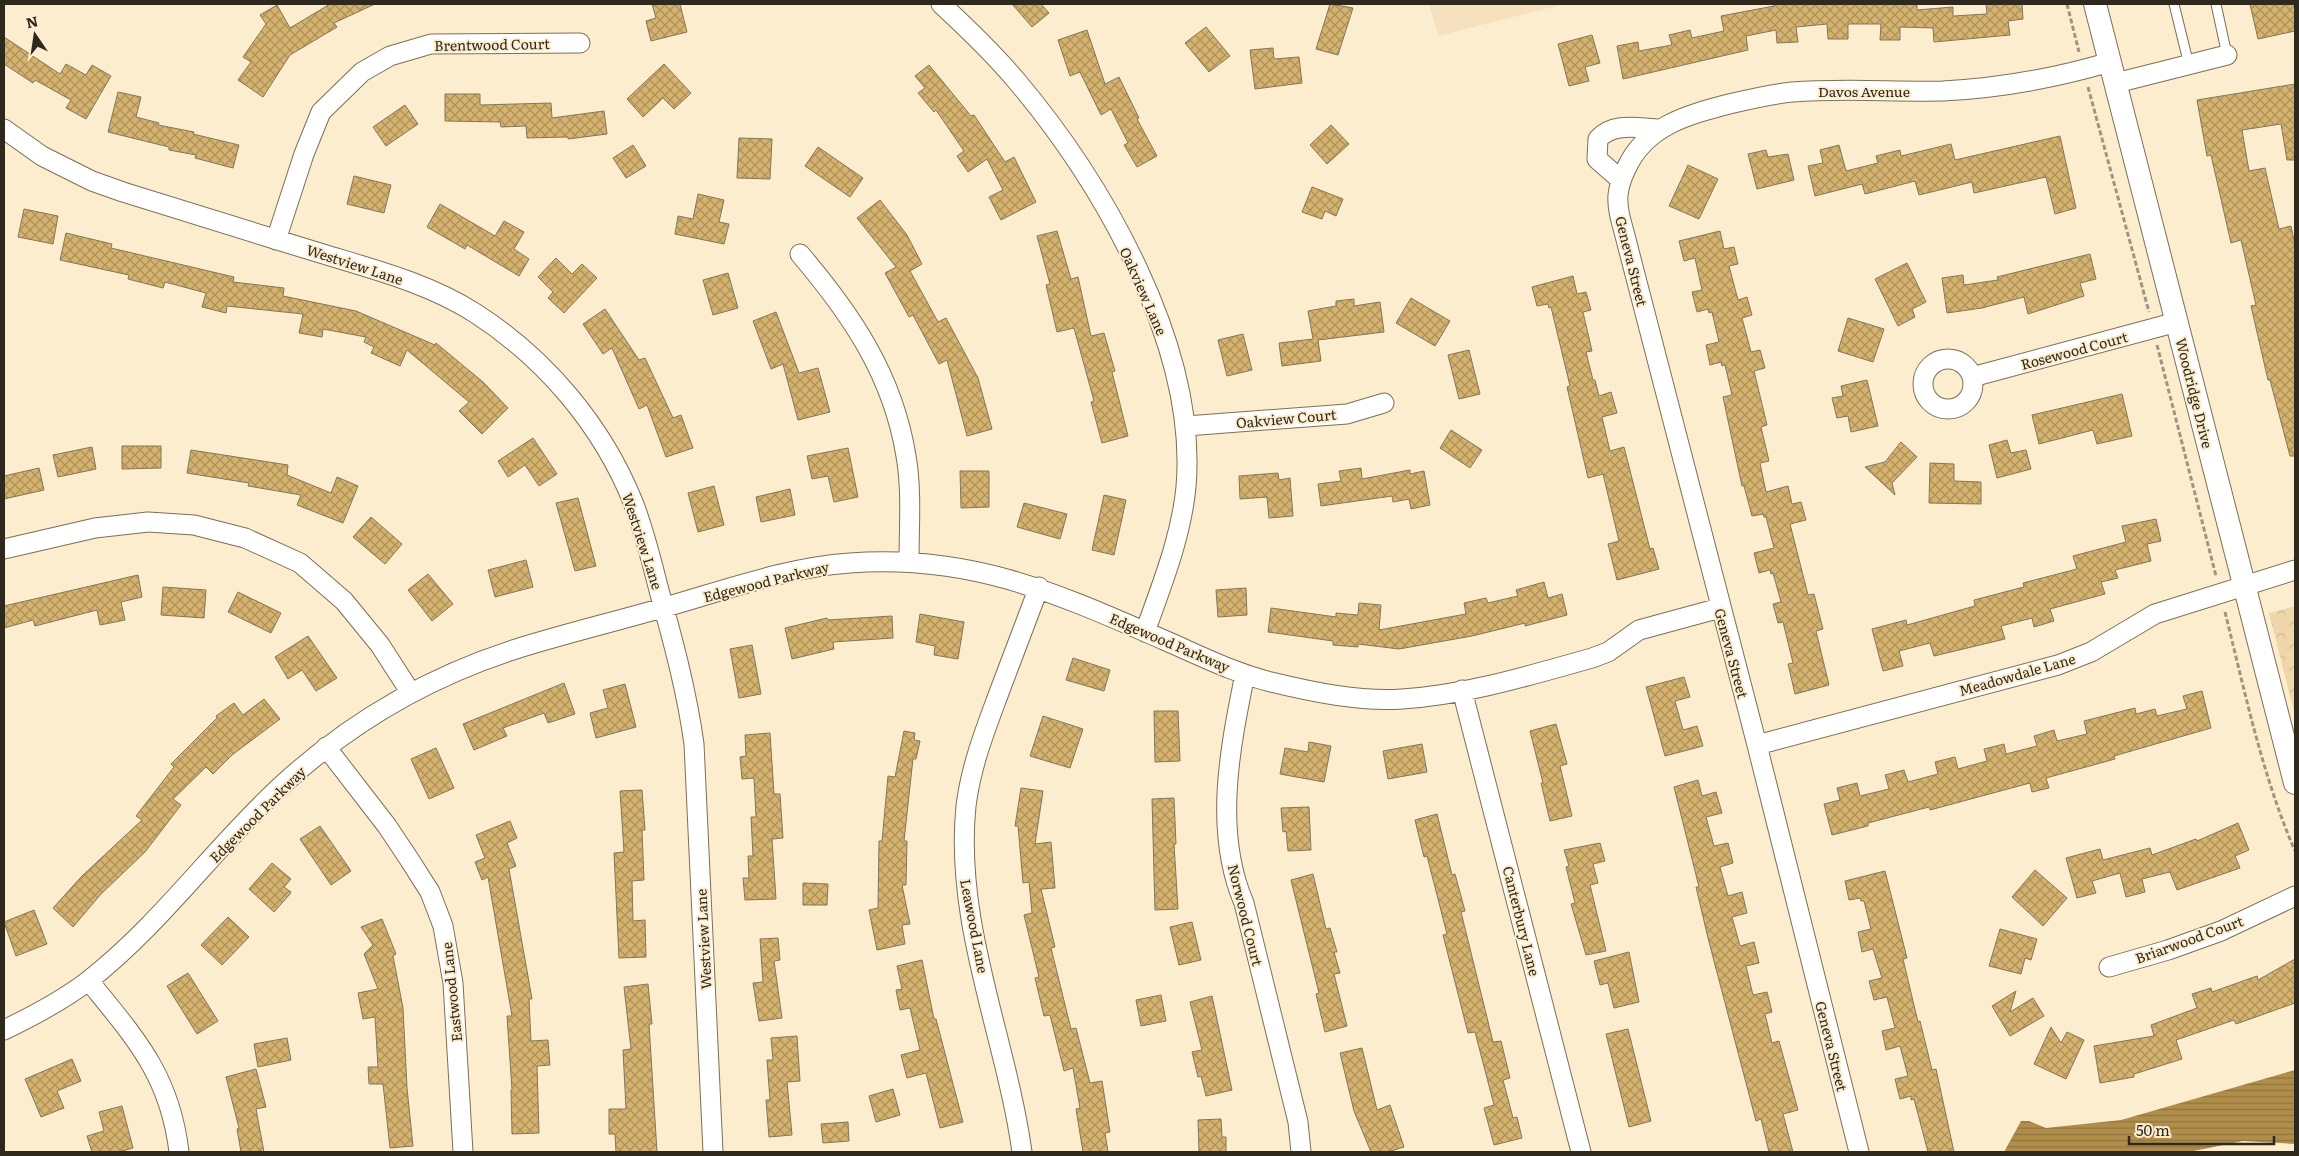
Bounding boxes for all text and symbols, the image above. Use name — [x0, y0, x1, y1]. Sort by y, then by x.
north arrow — [10, 10, 60, 60]
text: N — [24, 10, 40, 32]
street label: Brentwood Court — [434, 33, 550, 55]
street label: Davos Avenue — [1818, 81, 1910, 101]
street label: Geneva Street — [1611, 214, 1653, 309]
street label: Westview Lane — [304, 239, 406, 289]
street label: Oakview Lane — [1116, 244, 1172, 338]
street label: Rosewood Court — [2018, 326, 2130, 374]
street label: Woodridge Drive — [2172, 336, 2218, 450]
street label: Oakview Court — [1235, 404, 1337, 432]
street label: Westview Lane — [618, 490, 668, 592]
street label: Edgewood Parkway — [701, 555, 832, 606]
street label: Geneva Street — [1710, 606, 1754, 701]
street label: Edgewood Parkway — [1107, 608, 1234, 677]
street label: Meadowdale Lane — [1956, 648, 2078, 700]
street label: Edgewood Parkway — [204, 761, 310, 867]
street label: Norwood Court — [1224, 862, 1268, 968]
street label: Canterbury Lane — [1499, 864, 1545, 978]
street label: Leawood Lane — [956, 877, 994, 975]
street label: Westview Lane — [690, 888, 716, 990]
street label: Briarwood Court — [2132, 910, 2246, 968]
street label: Eastwood Lane — [436, 941, 466, 1043]
street label: Geneva Street — [1811, 999, 1853, 1094]
scale bar — [2129, 1114, 2274, 1146]
text: 50 m — [2136, 1118, 2170, 1141]

